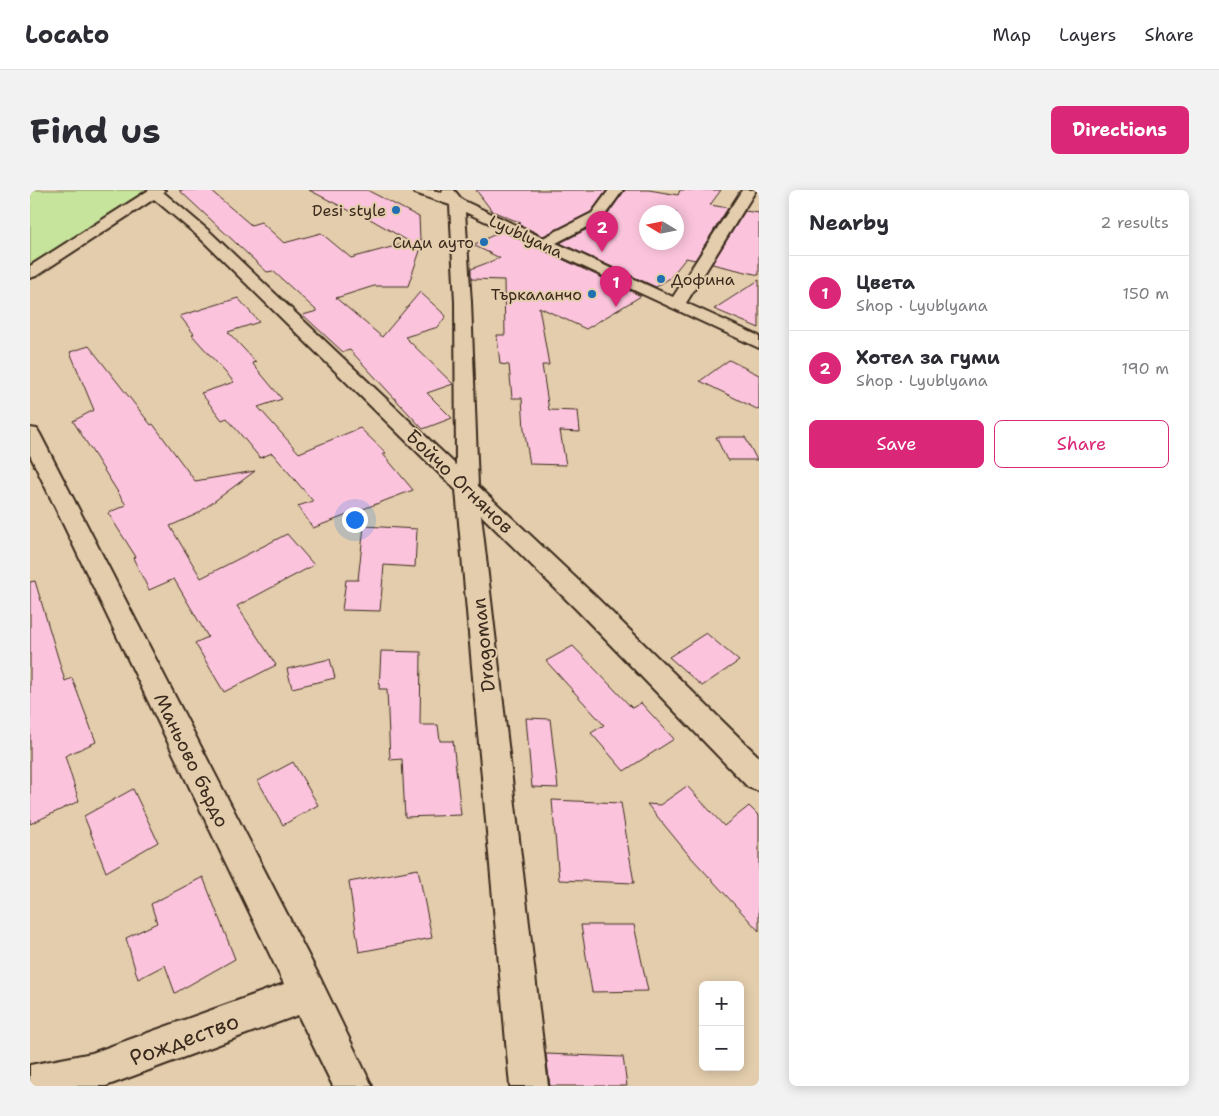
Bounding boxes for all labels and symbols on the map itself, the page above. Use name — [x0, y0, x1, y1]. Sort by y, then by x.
place label: Desi style — [312, 200, 386, 221]
marker: Desi style — [390, 204, 402, 216]
north arrow — [639, 205, 684, 250]
street label: Lyublyana — [486, 210, 566, 263]
pin: 2 — [586, 211, 618, 252]
place label: Сиди ауто — [392, 232, 474, 253]
marker: Сиди ауто — [478, 236, 490, 248]
pin: 1 — [600, 266, 632, 307]
place label: Дофина — [671, 269, 735, 290]
marker: Дофина — [655, 273, 667, 285]
place label: Търкаланчо — [491, 284, 582, 305]
marker: Търкаланчо — [586, 288, 598, 300]
street label: Бойчо Огнянов — [401, 424, 519, 539]
your location — [342, 507, 368, 533]
street label: Dragoman — [466, 597, 501, 693]
street label: Маньово бърдо — [148, 689, 235, 832]
street label: Рождество — [125, 1006, 243, 1073]

